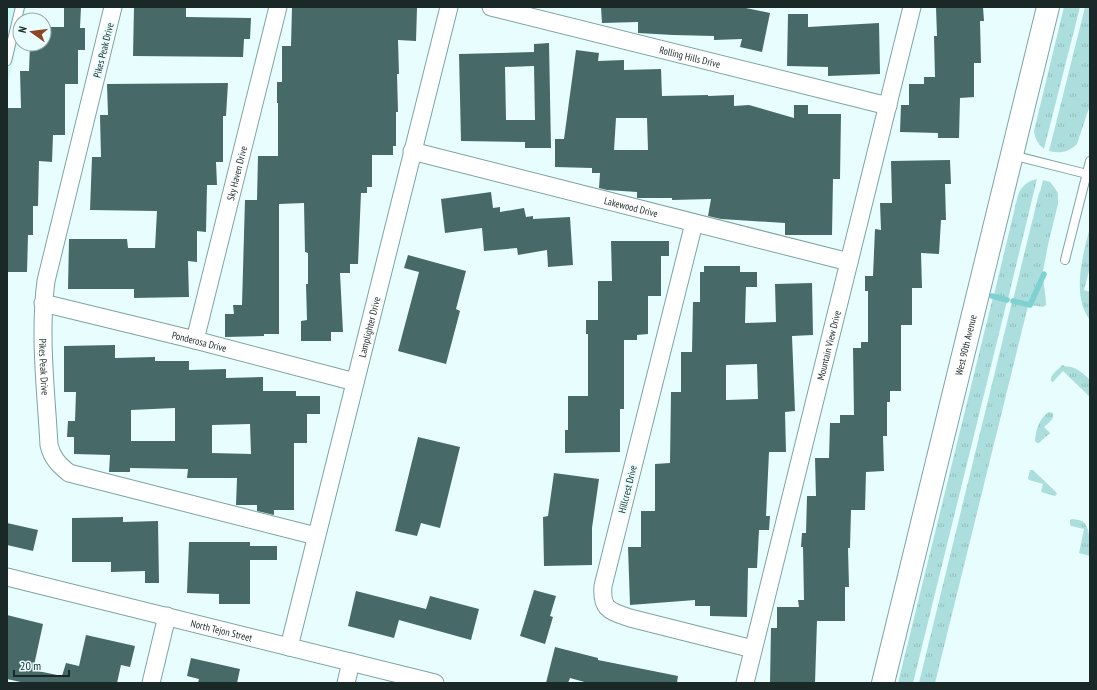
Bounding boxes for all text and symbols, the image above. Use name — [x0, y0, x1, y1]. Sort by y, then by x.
north arrow — [12, 12, 52, 52]
street label: Pikes Peak Drive — [90, 21, 117, 79]
text: N — [15, 25, 30, 34]
street label: Rolling Hills Drive — [658, 43, 722, 71]
street label: Sky Haven Drive — [224, 145, 250, 202]
street label: Lakewood Drive — [603, 194, 659, 220]
street label: Lamplighter Drive — [356, 295, 383, 359]
street label: Mountain View Drive — [814, 309, 844, 382]
street label: West 90th Avenue — [952, 313, 980, 377]
street label: Ponderosa Drive — [170, 329, 228, 355]
street label: Pikes Peak Drive — [36, 338, 52, 396]
street label: Hillcrest Drive — [615, 464, 640, 514]
street label: North Tejon Street — [189, 617, 254, 645]
scale bar — [14, 652, 69, 678]
text: 20 m — [20, 658, 41, 673]

